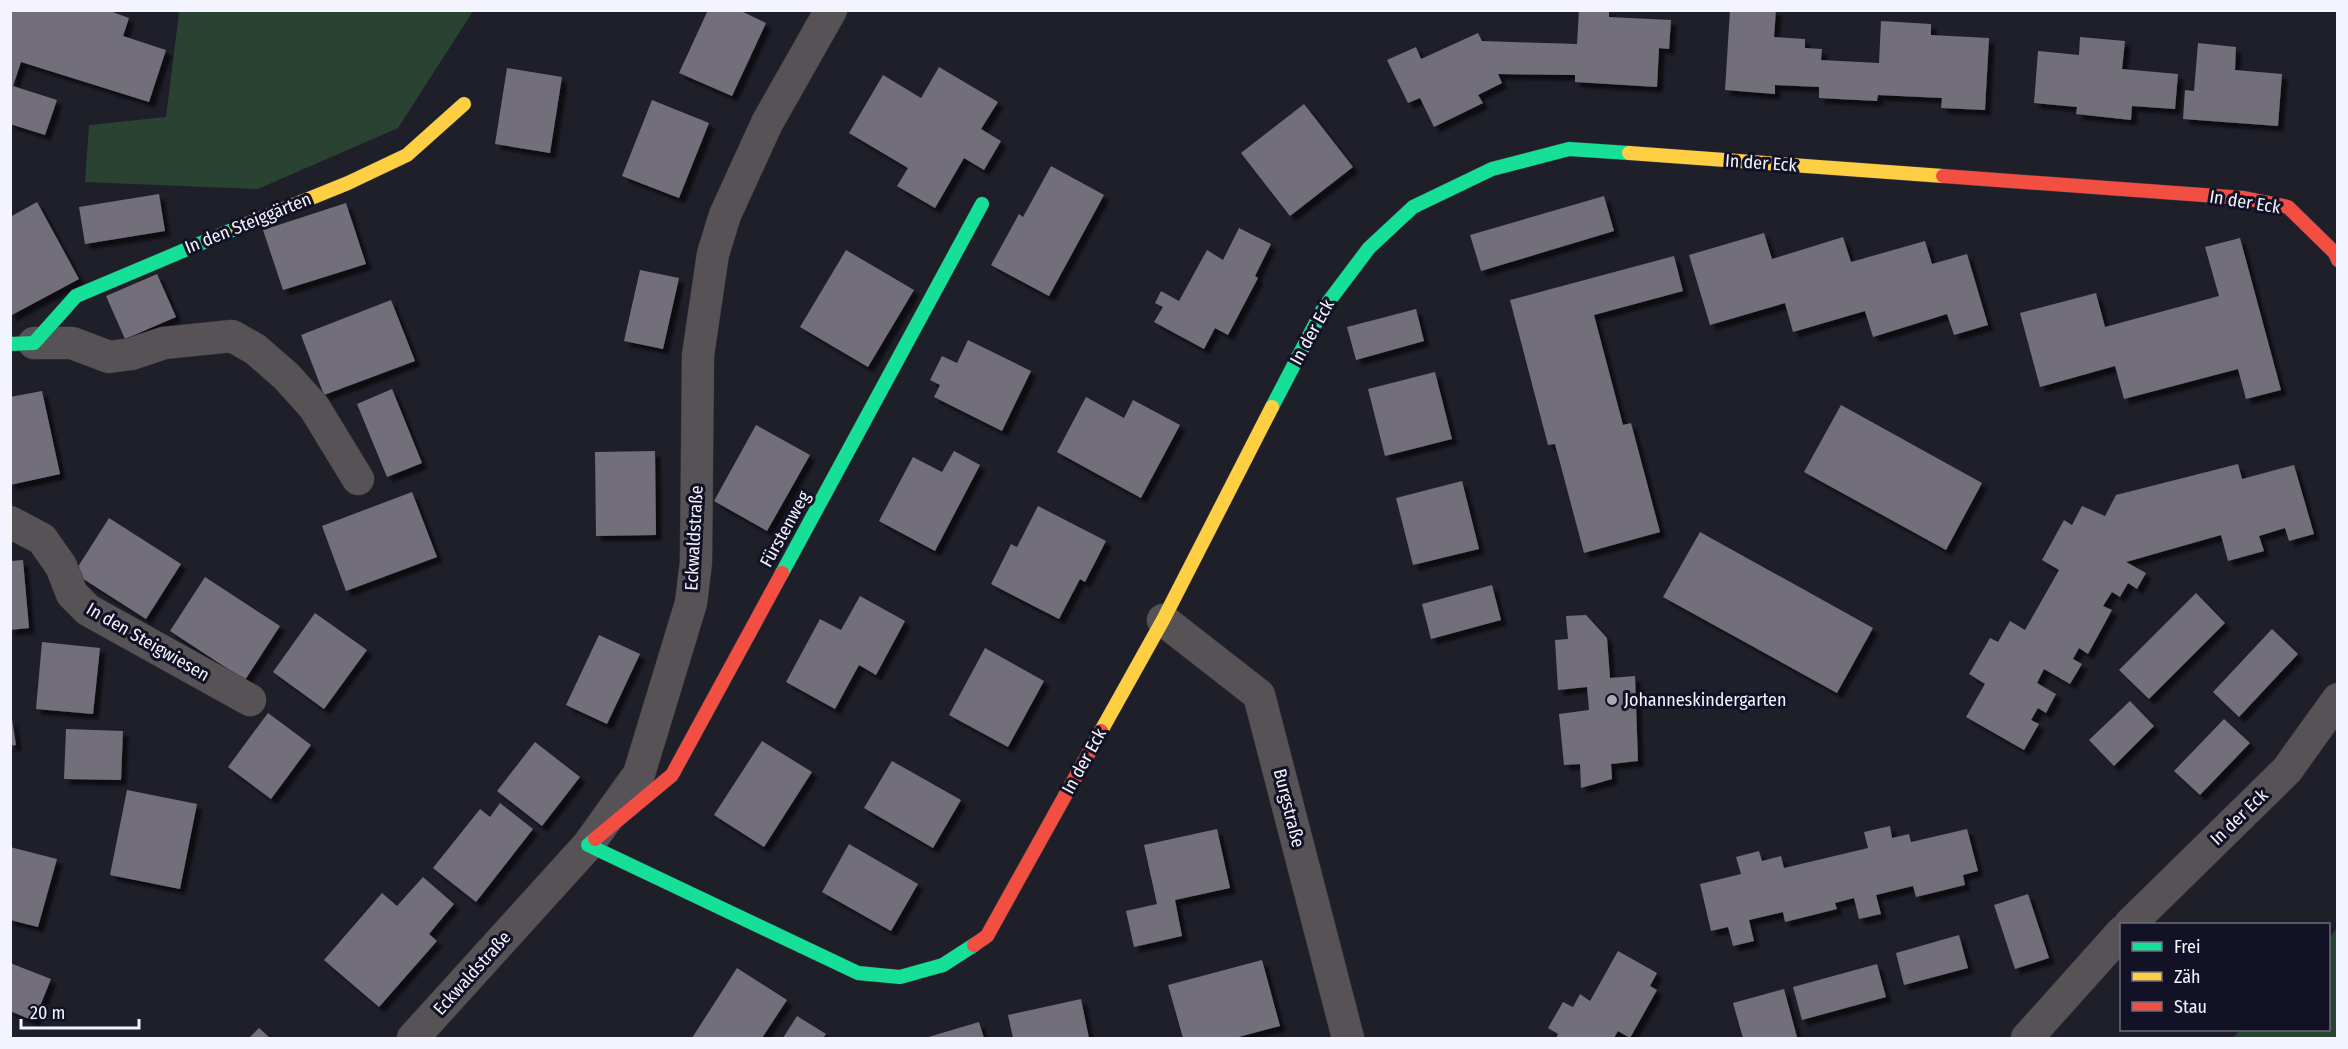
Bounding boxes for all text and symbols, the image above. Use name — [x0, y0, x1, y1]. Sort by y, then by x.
street label: In der Eck — [1724, 150, 1798, 177]
street label: In der Eck — [2208, 186, 2283, 219]
street label: In den Steiggärten — [182, 188, 314, 258]
street label: In der Eck — [1285, 295, 1339, 369]
street label: Eckwaldstraße — [680, 485, 708, 591]
street label: Fürstenweg — [755, 487, 815, 571]
street label: In den Steigwiesen — [83, 598, 213, 686]
place label: Johanneskindergarten — [1624, 689, 1786, 711]
marker: Johanneskindergarten — [1605, 693, 1619, 707]
street label: In der Eck — [1057, 724, 1111, 798]
street label: Burgstraße — [1269, 766, 1309, 850]
street label: In der Eck — [2206, 784, 2273, 850]
legend — [2120, 923, 2330, 1031]
street label: Eckwaldstraße — [429, 926, 515, 1019]
text: Frei — [2174, 936, 2200, 958]
text: Zäh — [2174, 966, 2201, 988]
scale bar — [21, 992, 140, 1030]
text: Stau — [2174, 996, 2207, 1018]
text: 20 m — [30, 1002, 65, 1024]

